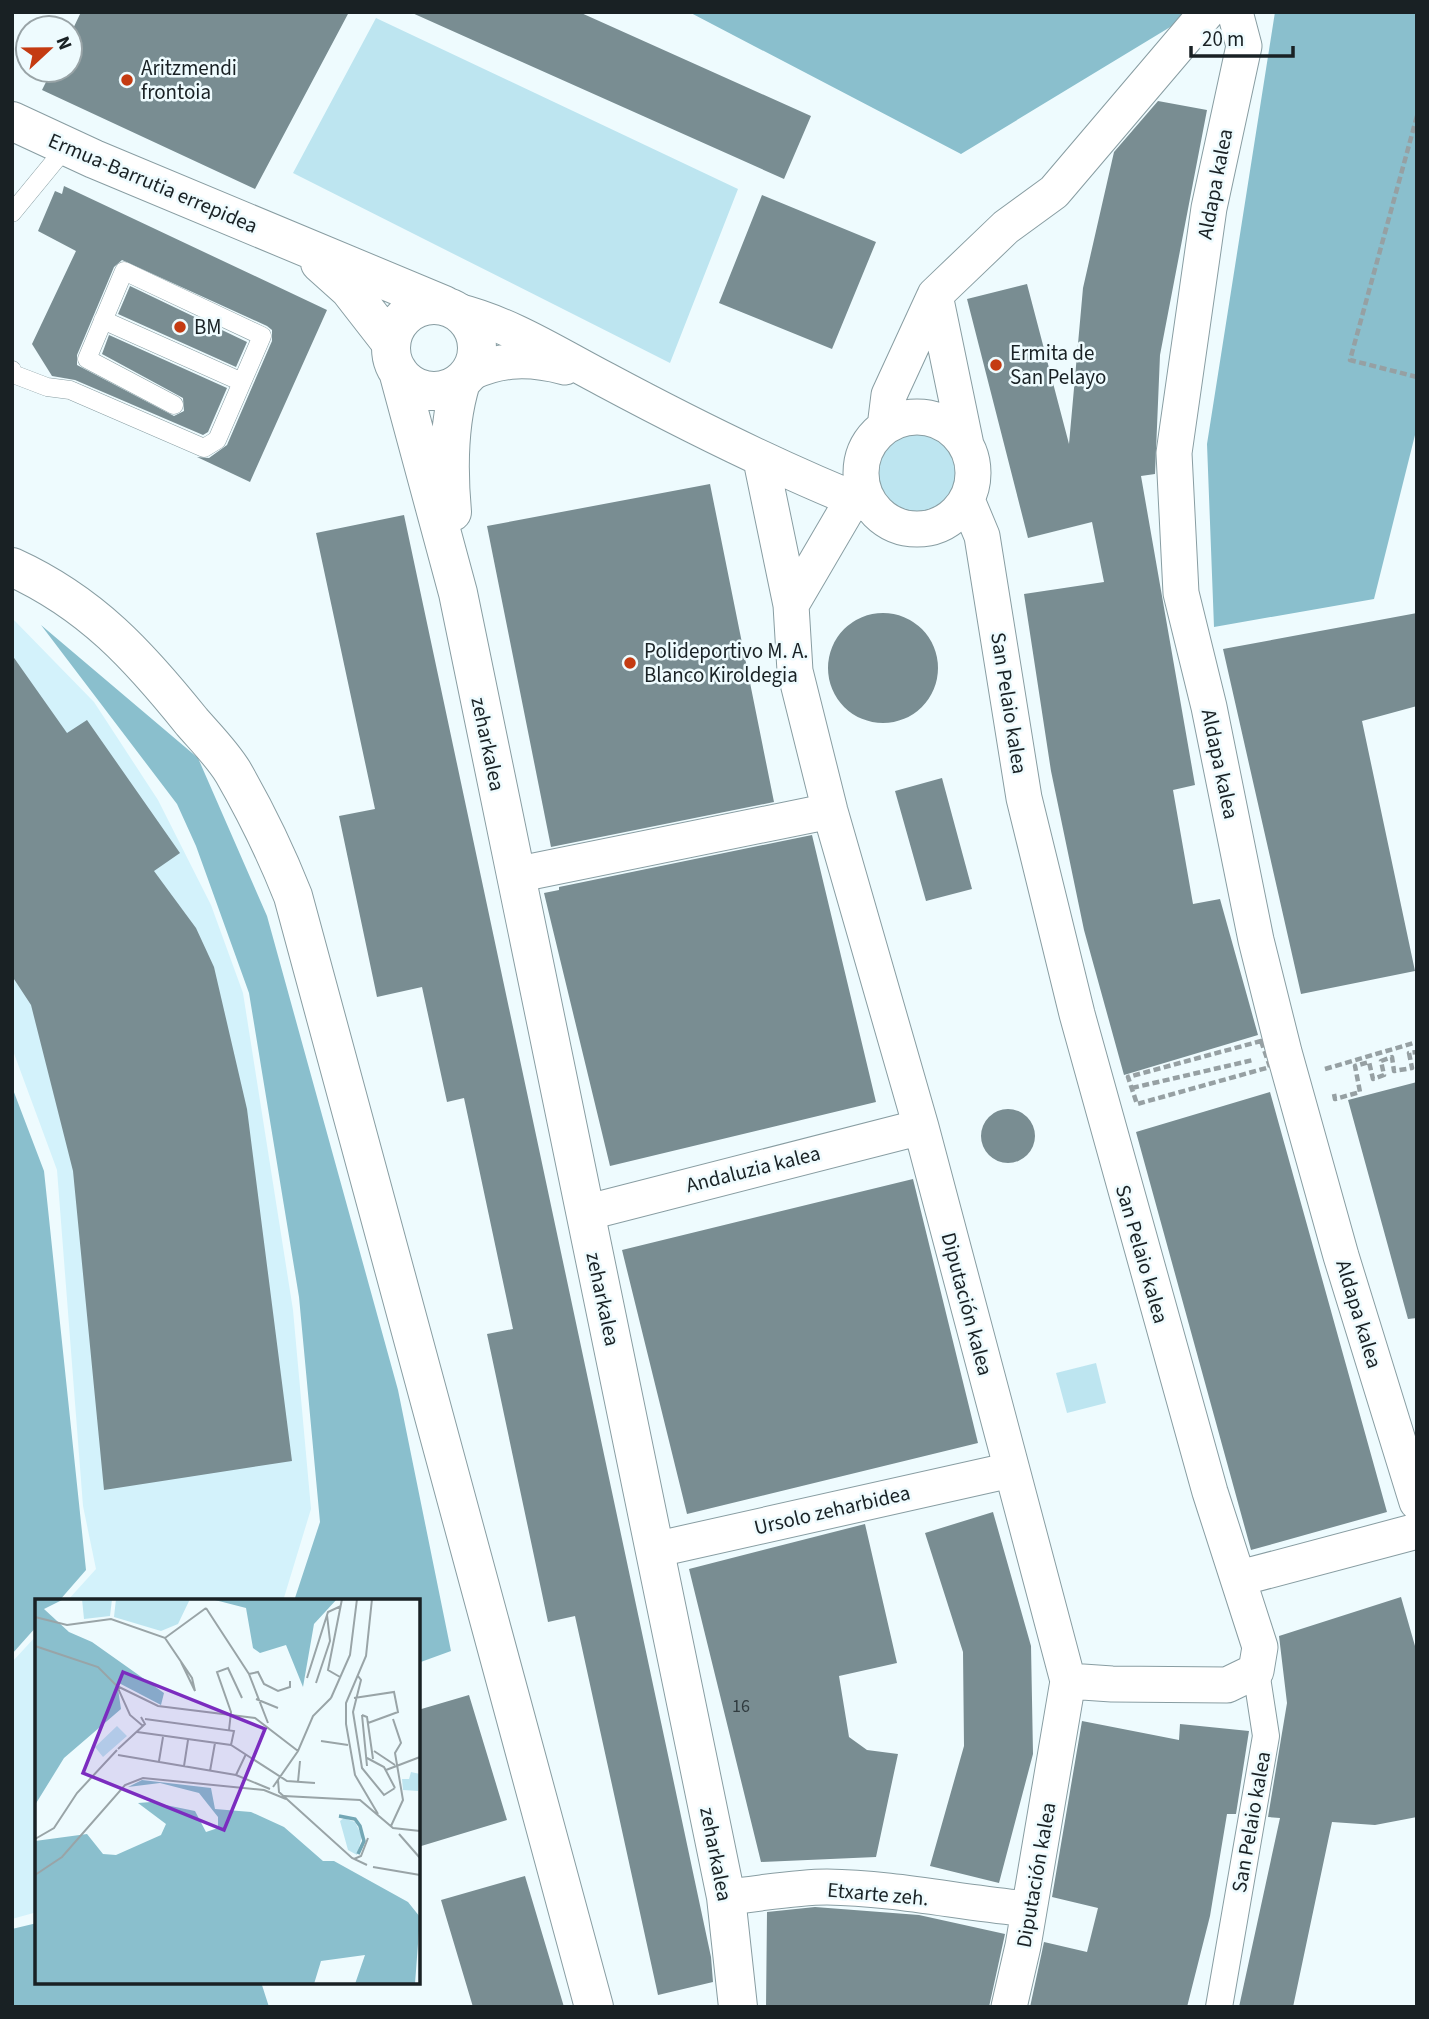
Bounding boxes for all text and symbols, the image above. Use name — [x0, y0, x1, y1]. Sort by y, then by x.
north arrow — [14, 14, 84, 84]
scale bar — [1191, 14, 1292, 58]
text: 20 m — [1202, 24, 1244, 54]
text: N — [48, 32, 78, 54]
place label: Aritzmendi frontoia — [141, 53, 237, 107]
marker: Aritzmendi frontoia — [119, 72, 135, 88]
street label: Ermua-Barrutia errepidea — [44, 125, 262, 241]
street label: Aldapa kalea — [1190, 126, 1240, 242]
place label: BM — [194, 312, 222, 342]
marker: BM — [172, 319, 188, 335]
place label: Ermita de San Pelayo — [1010, 338, 1106, 392]
marker: Ermita de San Pelayo — [988, 357, 1004, 373]
street label: San Pelaio kalea — [983, 630, 1035, 776]
place label: Polideportivo M. A. Blanco Kiroldegia — [644, 636, 809, 690]
marker: Polideportivo M. A. Blanco Kiroldegia — [622, 655, 638, 671]
street label: zeharkalea — [463, 694, 513, 794]
street label: Aldapa kalea — [1194, 706, 1246, 822]
street label: Andaluzia kalea — [683, 1138, 823, 1200]
street label: San Pelaio kalea — [1108, 1181, 1176, 1327]
street label: Diputación kalea — [933, 1229, 1001, 1379]
street label: zeharkalea — [578, 1249, 628, 1349]
street label: Aldapa kalea — [1328, 1256, 1390, 1372]
street label: Ursolo zeharbidea — [751, 1477, 913, 1543]
inset map — [35, 1599, 420, 1984]
house number: 16 — [732, 1694, 750, 1719]
street label: San Pelaio kalea — [1224, 1749, 1278, 1895]
street label: Diputación kalea — [1008, 1800, 1064, 1950]
street label: zeharkalea — [692, 1804, 740, 1904]
street label: Etxarte zeh. — [826, 1875, 930, 1913]

